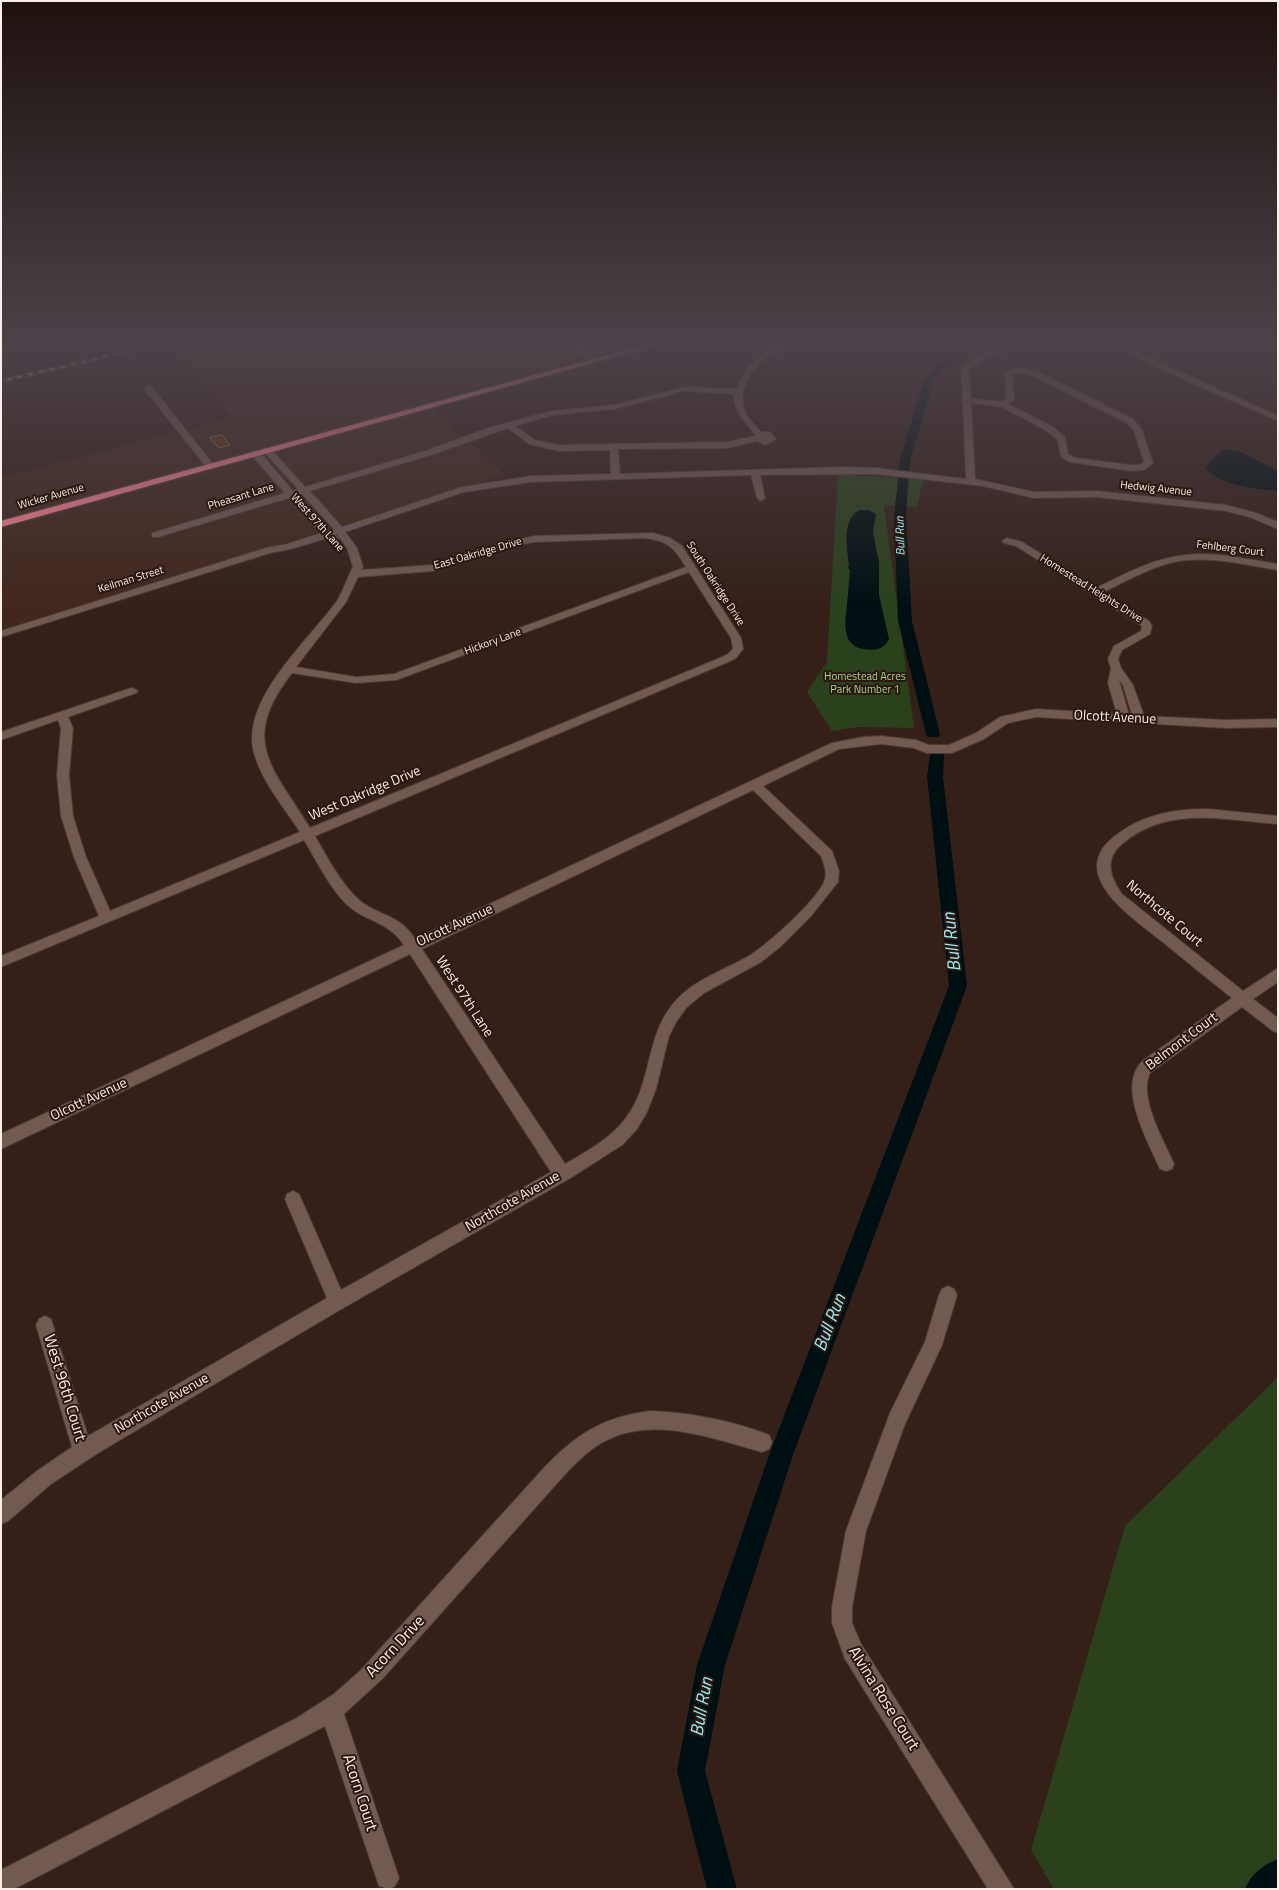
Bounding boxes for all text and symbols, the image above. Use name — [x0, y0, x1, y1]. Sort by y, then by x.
street label: Hedwig Avenue — [1119, 479, 1193, 499]
street label: Wicker Avenue — [16, 481, 86, 513]
street label: Pheasant Lane — [206, 481, 276, 513]
street label: West 97th Lane — [288, 491, 346, 555]
water label: Bull Run — [893, 516, 909, 556]
street label: East Oakridge Drive — [433, 535, 523, 573]
street label: Fehlberg Court — [1195, 538, 1265, 560]
street label: South Oakridge Drive — [683, 539, 747, 629]
street label: Homestead Heights Drive — [1037, 552, 1145, 626]
street label: Keilman Street — [97, 564, 165, 596]
street label: Hickory Lane — [463, 626, 523, 658]
park label: Homestead Acres Park Number 1 — [824, 670, 906, 696]
street label: Olcott Avenue — [1073, 707, 1157, 729]
street label: West Oakridge Drive — [307, 763, 423, 825]
street label: Northcote Court — [1122, 877, 1206, 951]
street label: Olcott Avenue — [414, 901, 496, 951]
water label: Bull Run — [939, 911, 967, 973]
street label: West 97th Lane — [432, 953, 496, 1041]
street label: Belmont Court — [1143, 1010, 1221, 1074]
street label: Olcott Avenue — [48, 1075, 130, 1125]
street label: Northcote Avenue — [463, 1168, 563, 1236]
water label: Bull Run — [810, 1292, 852, 1354]
street label: West 96th Court — [39, 1332, 89, 1444]
street label: Northcote Avenue — [112, 1370, 212, 1438]
street label: Acorn Drive — [363, 1612, 429, 1682]
street label: Alvina Rose Court — [843, 1644, 923, 1754]
water label: Bull Run — [687, 1676, 719, 1738]
street label: Acorn Court — [338, 1752, 380, 1834]

